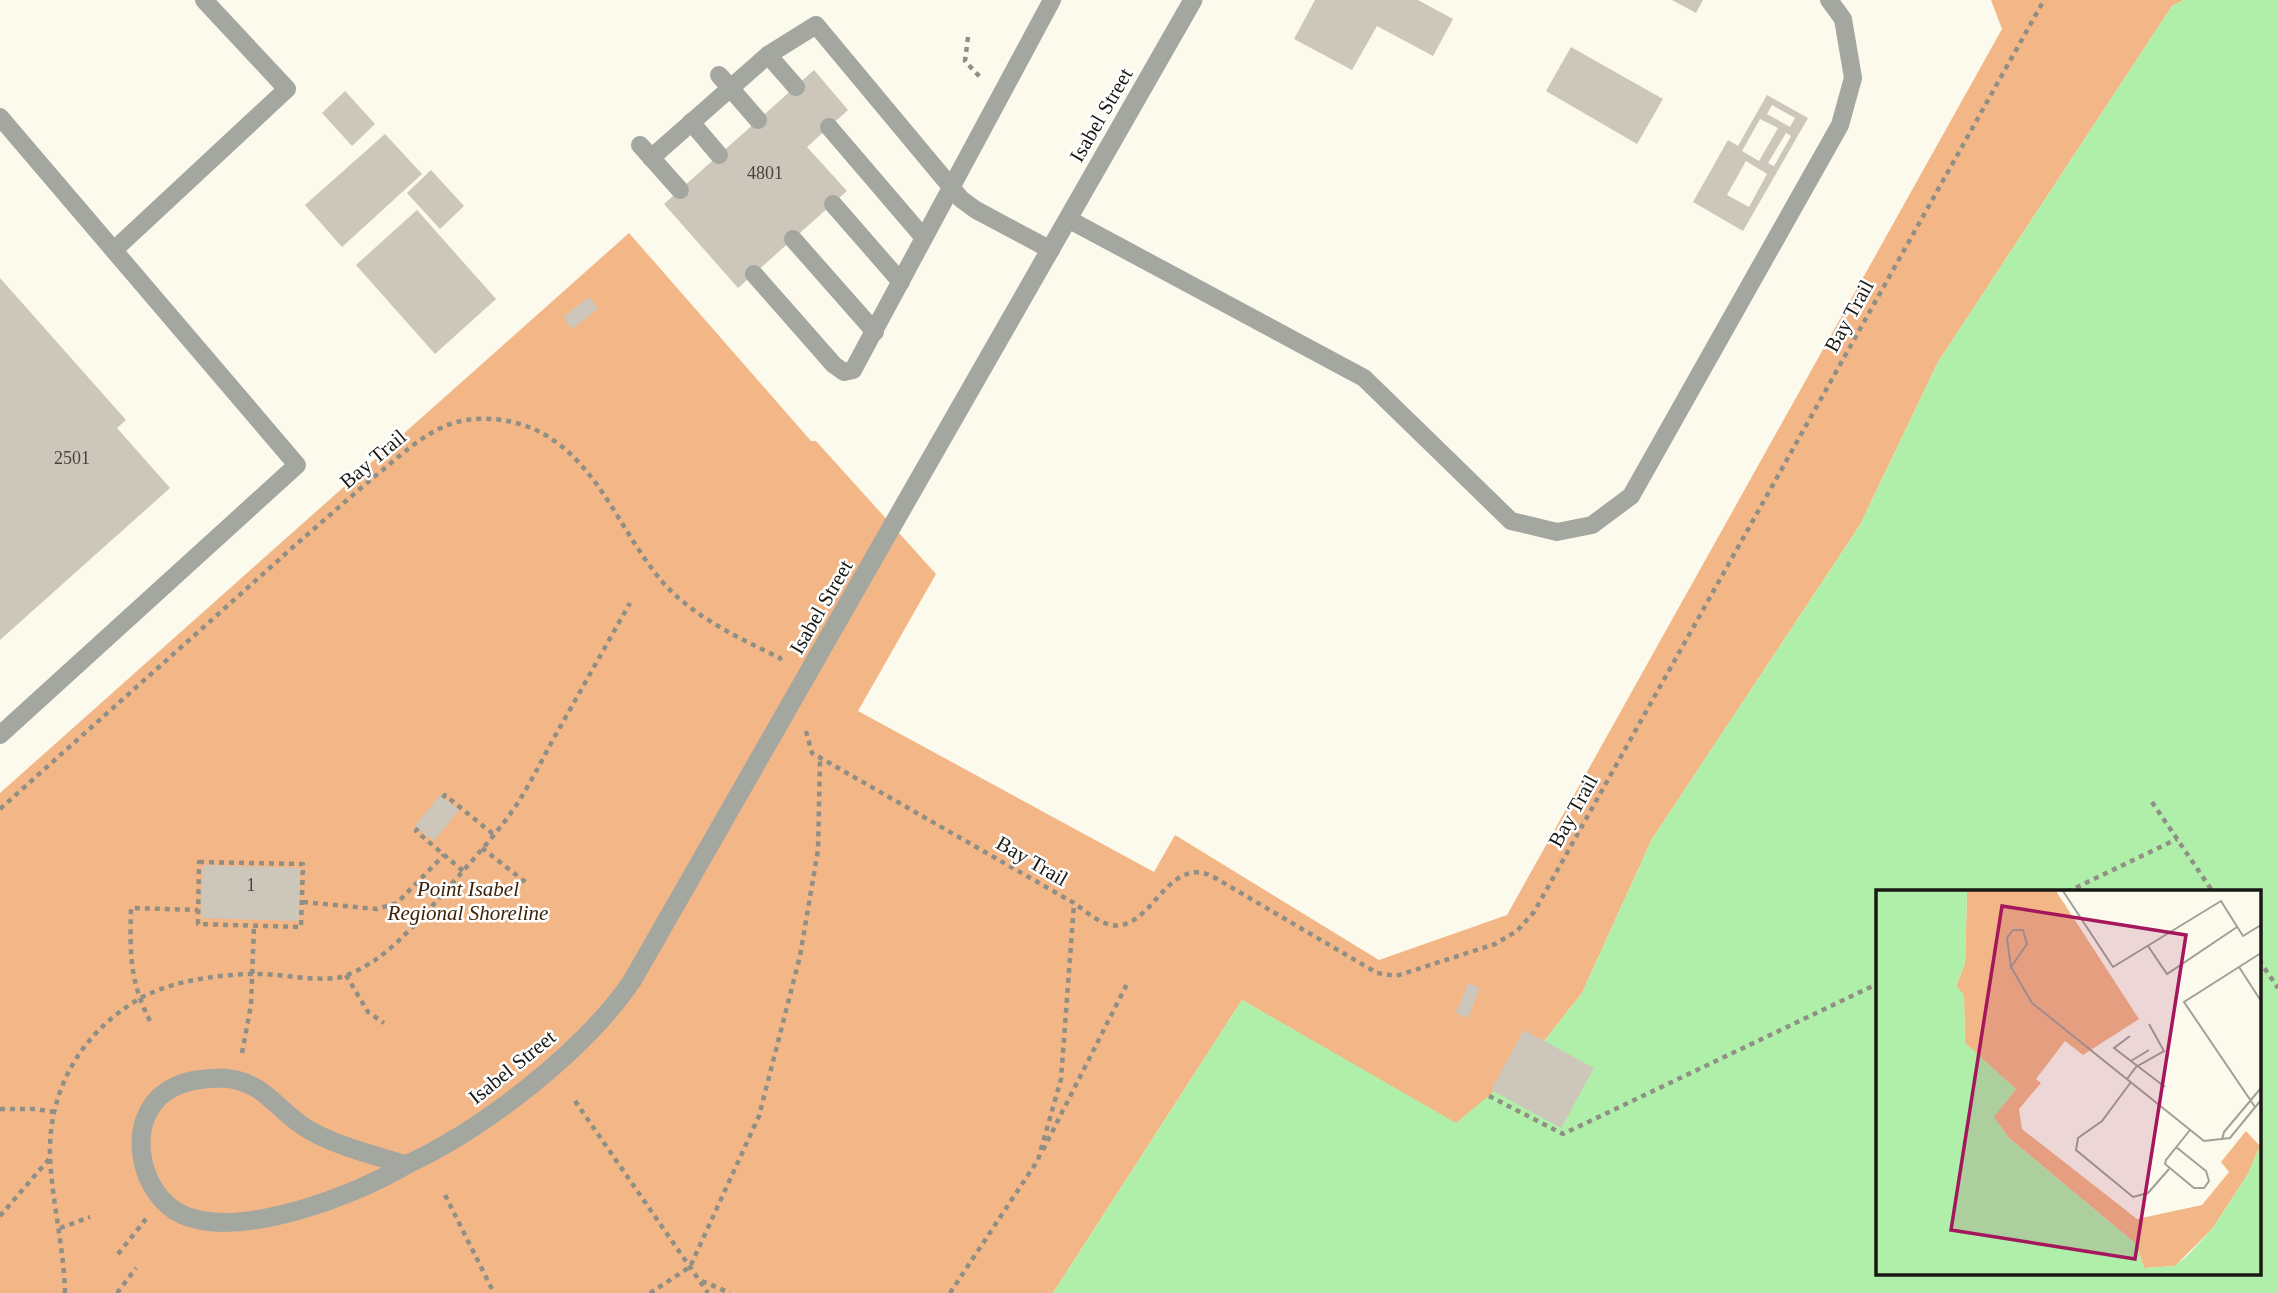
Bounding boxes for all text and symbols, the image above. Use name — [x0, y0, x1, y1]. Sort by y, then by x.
street label: Isabel Street — [1065, 64, 1138, 166]
house number: 4801 — [747, 163, 783, 183]
street label: Bay Trail — [1819, 276, 1879, 356]
street label: Bay Trail — [335, 424, 411, 494]
house number: 2501 — [54, 448, 90, 468]
street label: Isabel Street — [785, 556, 858, 658]
street label: Bay Trail — [1543, 771, 1603, 851]
street label: Bay Trail — [992, 831, 1072, 891]
house number: 1 — [247, 875, 256, 895]
park label: Point Isabel Regional Shoreline — [387, 877, 548, 925]
inset map — [1876, 890, 2260, 1276]
street label: Isabel Street — [464, 1025, 560, 1109]

